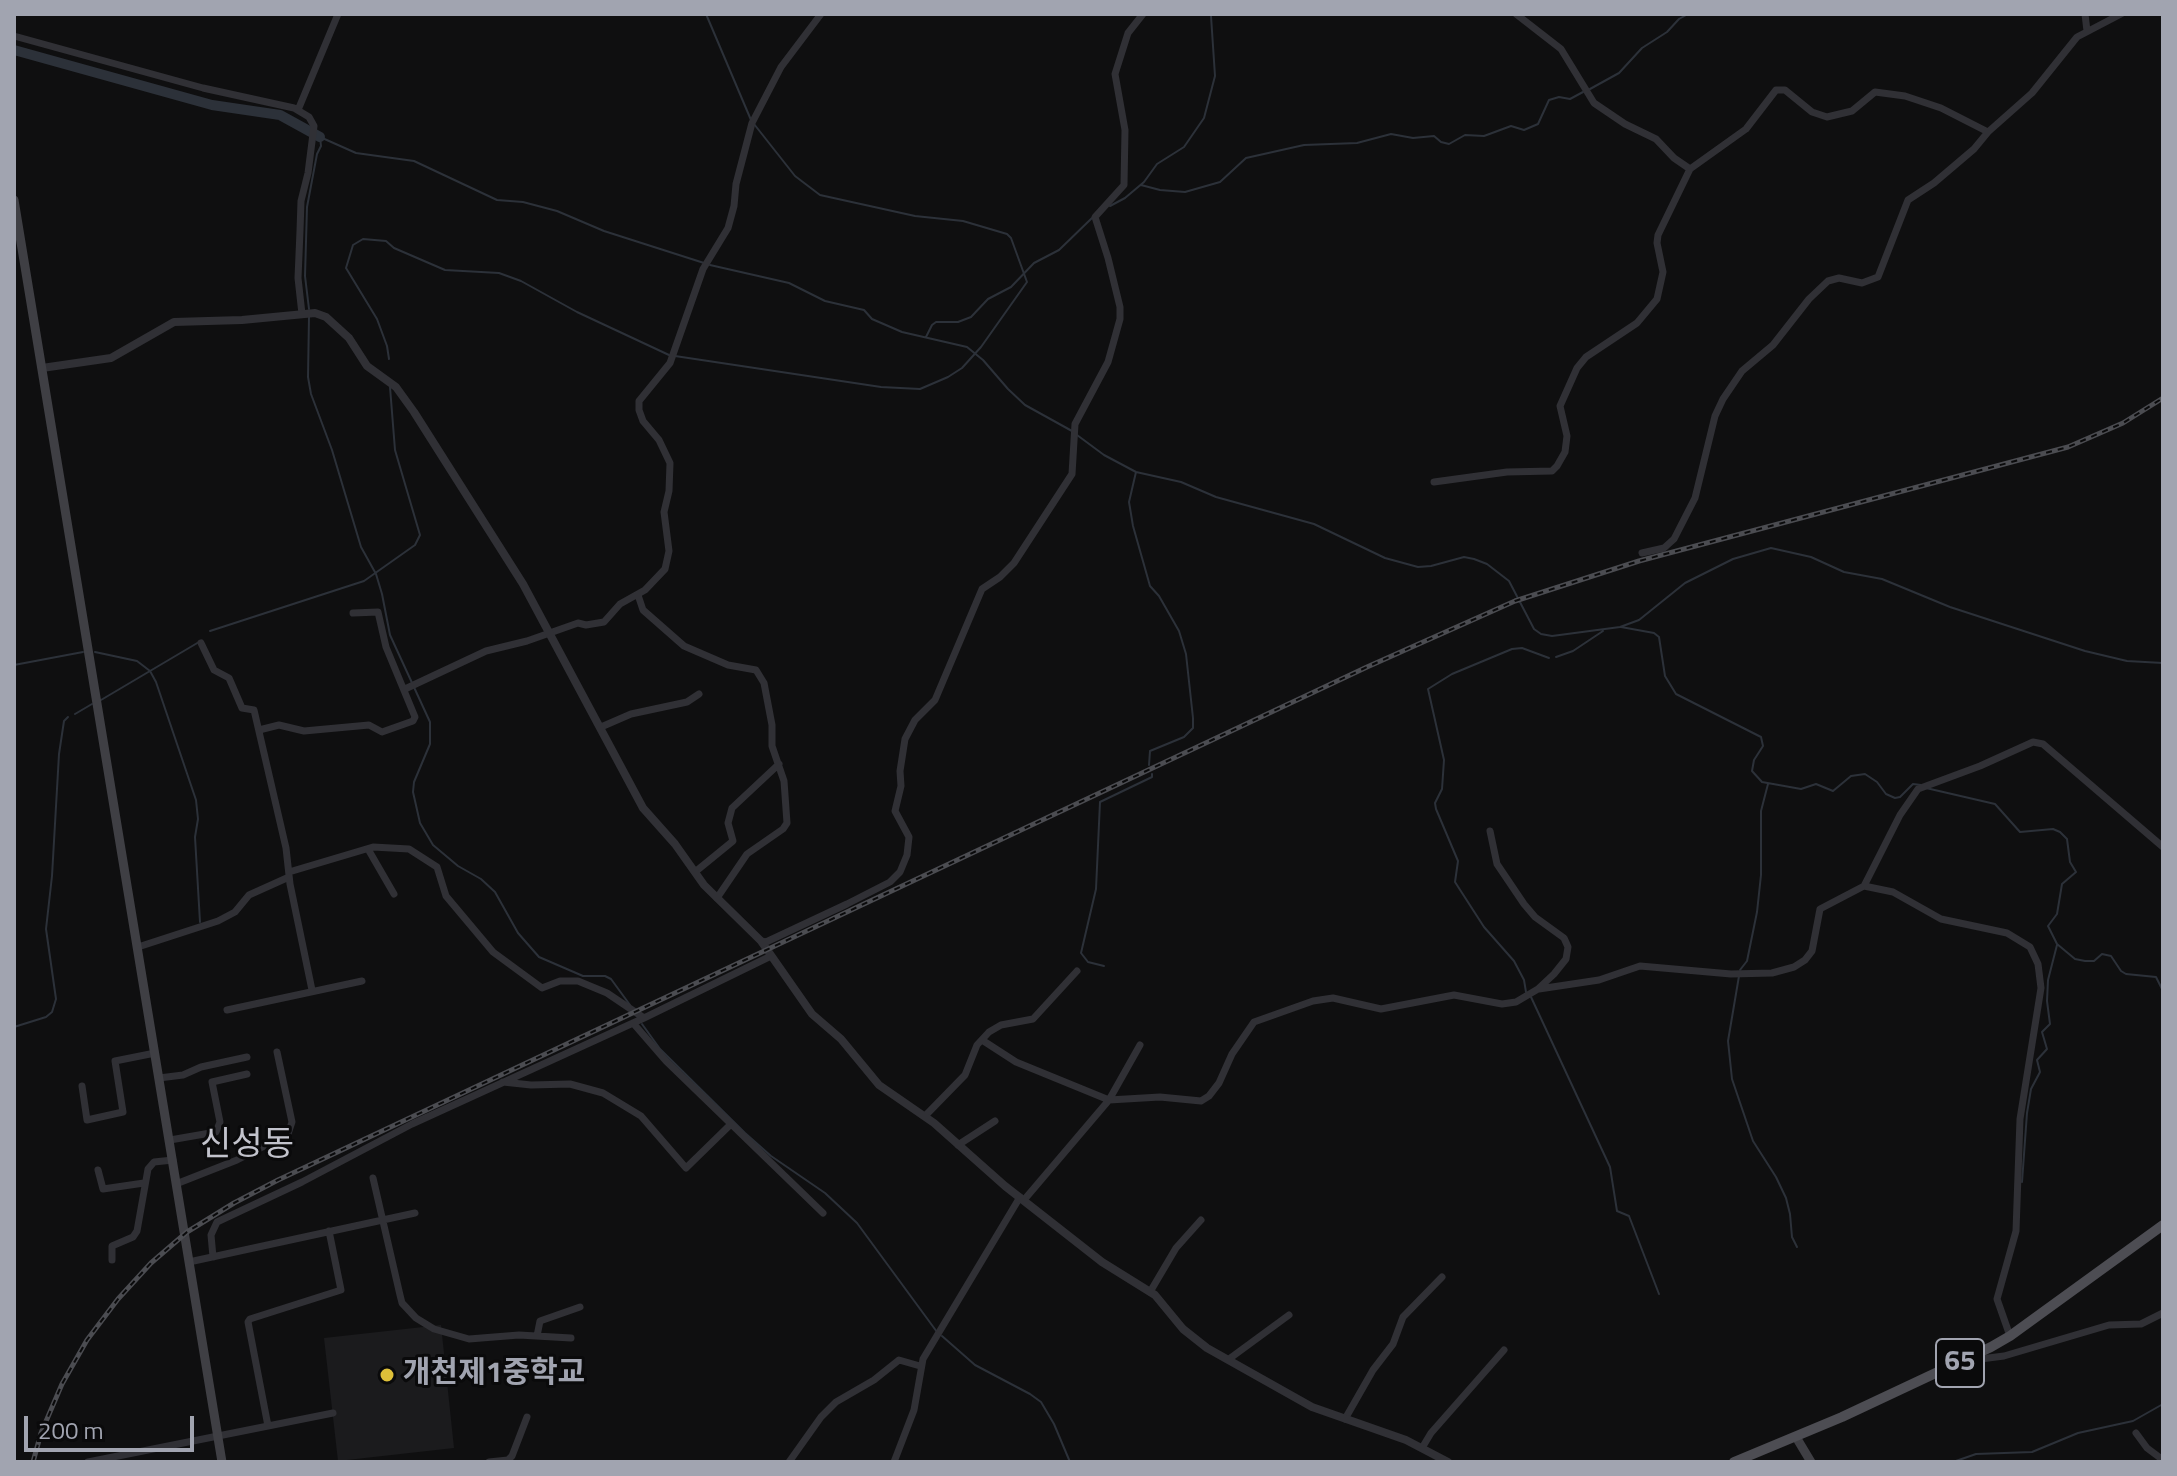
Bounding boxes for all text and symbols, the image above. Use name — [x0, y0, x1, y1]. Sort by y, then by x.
district label: 신성동 — [200, 1127, 294, 1167]
road number: 65 — [1936, 1339, 1984, 1387]
place label: 개천제1중학교 — [403, 1357, 585, 1393]
marker: 개천제1중학교 — [378, 1366, 396, 1384]
scale bar — [28, 1400, 198, 1450]
text: 200 m — [38, 1412, 104, 1448]

